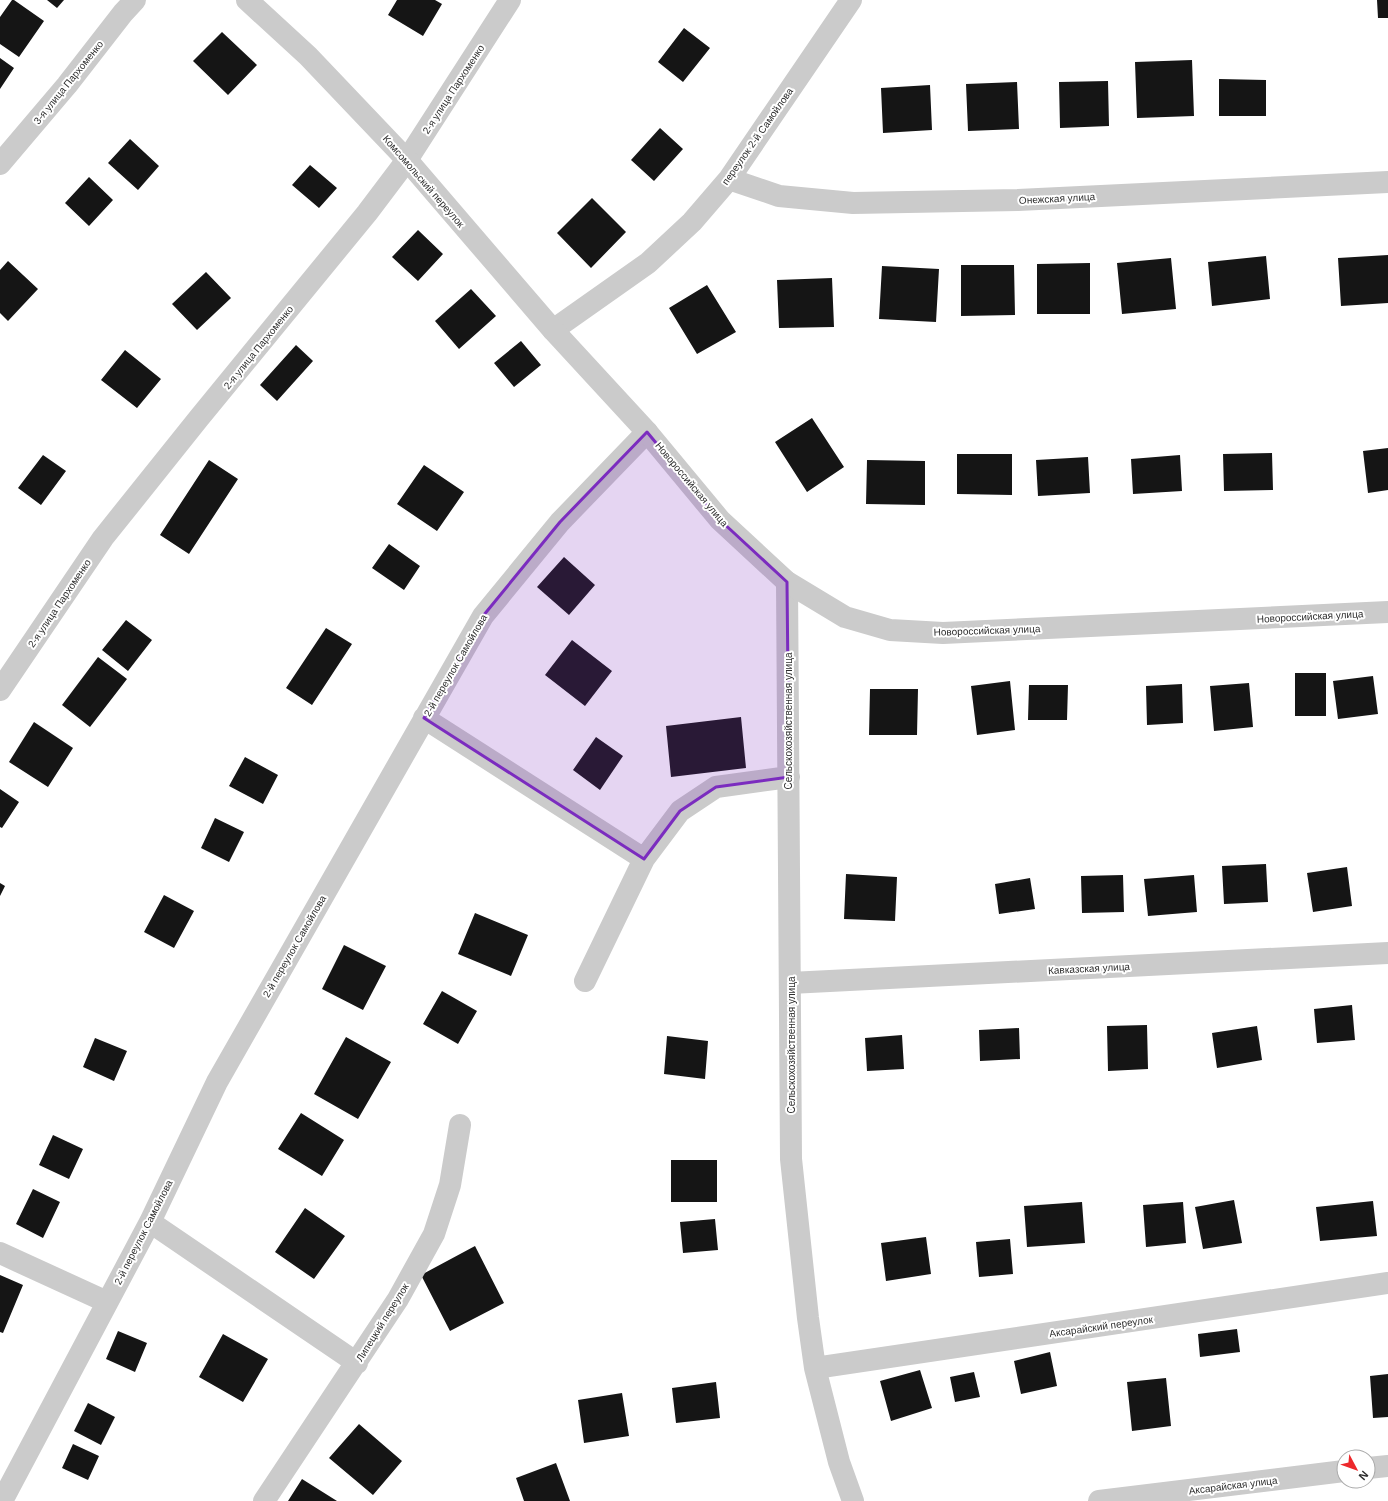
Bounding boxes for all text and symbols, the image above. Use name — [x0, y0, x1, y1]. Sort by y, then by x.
street label: 3-я улица Пархоменко — [31, 38, 106, 126]
street label: 2-я улица Пархоменко — [420, 42, 487, 136]
street label: переулок 2-й Самойлова — [720, 85, 795, 187]
street label: Комсомольский переулок — [381, 133, 467, 230]
street label: Онежская улица — [1019, 191, 1096, 206]
street label: 2-я улица Пархоменко — [221, 303, 296, 391]
street label: Новороссийская улица — [653, 440, 730, 529]
street label: 2-я улица Пархоменко — [26, 557, 93, 649]
street label: Новороссийская улица — [1256, 608, 1364, 625]
street label: 2-й переулок Самойлова — [422, 612, 489, 718]
street label: Новороссийская улица — [934, 623, 1041, 638]
street label: Сельскохозяйственная улица — [783, 652, 794, 790]
street label: 2-й переулок Самойлова — [261, 893, 328, 999]
street label: Кавказская улица — [1048, 961, 1131, 976]
street label: Сельскохозяйственная улица — [786, 976, 797, 1114]
street label: 2-й переулок Самойлова — [112, 1178, 175, 1286]
street label: Липецкий переулок — [354, 1281, 411, 1363]
street label: Аксарайский переулок — [1049, 1314, 1154, 1339]
north arrow — [1336, 1449, 1376, 1489]
text: N — [1356, 1469, 1371, 1483]
street label: Аксарайская улица — [1188, 1475, 1278, 1496]

